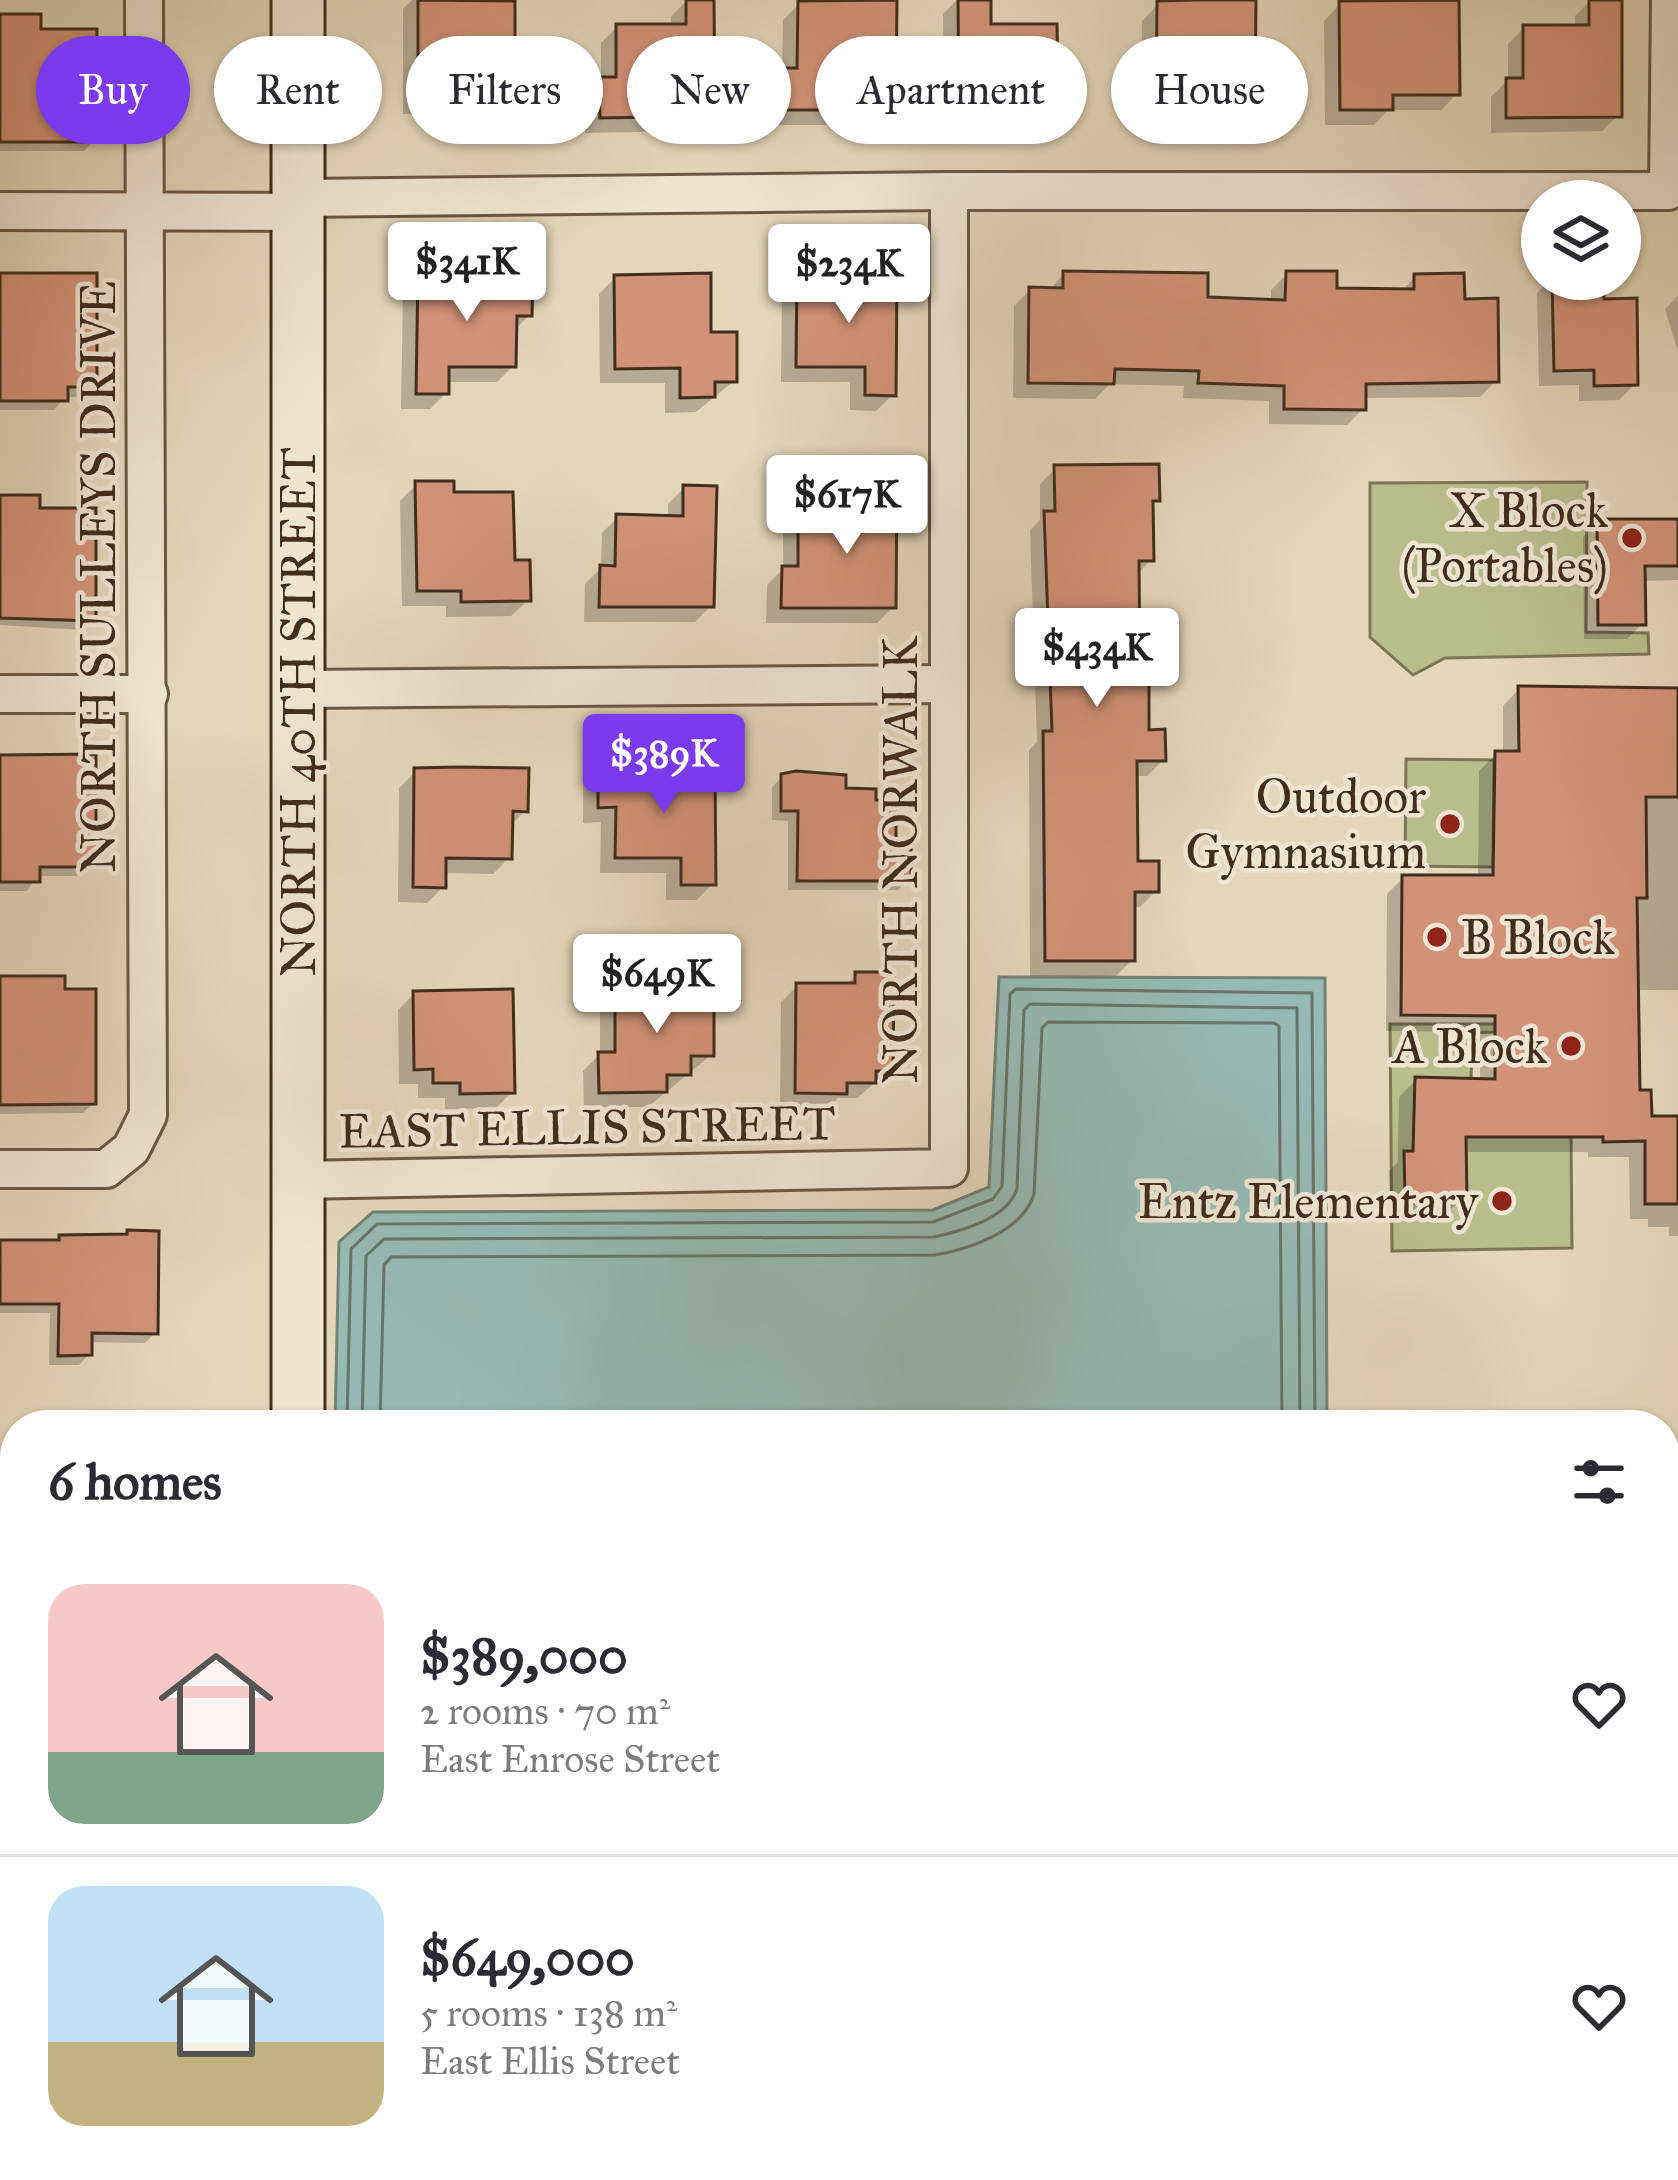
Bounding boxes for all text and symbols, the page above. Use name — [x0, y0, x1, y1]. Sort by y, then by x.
chip: Buy — [36, 36, 190, 144]
chip: Rent — [214, 36, 382, 144]
chip: Filters — [406, 36, 603, 144]
chip: New — [627, 36, 791, 144]
chip: Apartment — [815, 36, 1087, 144]
chip: House — [1111, 36, 1308, 144]
map controls — [1521, 180, 1641, 300]
button: layers — [1521, 180, 1641, 300]
pin: $341K — [383, 222, 551, 324]
pin: $234K — [765, 224, 933, 326]
text: $341K — [415, 237, 519, 285]
text: $234K — [795, 239, 903, 287]
street label: NORTH SULLEYS DRIVE — [69, 281, 128, 873]
street label: NORTH 40TH STREET — [269, 447, 328, 977]
pin: $617K — [763, 455, 931, 557]
text: $617K — [793, 470, 901, 518]
place label: X Block (Portables) — [1401, 481, 1609, 595]
marker: X Block (Portables) — [1619, 525, 1645, 551]
pin: $434K — [1013, 608, 1181, 710]
text: $434K — [1042, 623, 1152, 671]
street label: NORTH NORWALK — [871, 635, 930, 1084]
pin: $389K — [580, 714, 748, 816]
text: $389K — [610, 729, 718, 777]
place label: Outdoor Gymnasium — [1186, 767, 1426, 881]
marker: Outdoor Gymnasium — [1437, 811, 1463, 837]
place label: B Block — [1461, 908, 1615, 967]
marker: B Block — [1424, 924, 1450, 950]
pin: $649K — [573, 934, 741, 1036]
text: $649K — [600, 949, 714, 997]
place label: A Block — [1391, 1017, 1548, 1076]
marker: A Block — [1558, 1033, 1584, 1059]
street label: EAST ELLIS STREET — [338, 1093, 836, 1161]
place label: Entz Elementary — [1137, 1172, 1480, 1231]
marker: Entz Elementary — [1489, 1188, 1515, 1214]
icon: filters — [1566, 1449, 1632, 1515]
text: 6 homes — [48, 1451, 222, 1513]
text: $389,000 — [420, 1625, 628, 1687]
icon: home — [144, 1632, 288, 1776]
icon: heart — [1566, 1671, 1632, 1737]
text: 2 rooms · 70 m² — [420, 1687, 670, 1735]
text: East Enrose Street — [420, 1735, 720, 1783]
text: $649,000 — [420, 1927, 635, 1989]
icon: home — [144, 1934, 288, 2078]
icon: heart — [1566, 1973, 1632, 2039]
text: 5 rooms · 138 m² — [420, 1989, 677, 2037]
text: East Ellis Street — [420, 2037, 680, 2085]

